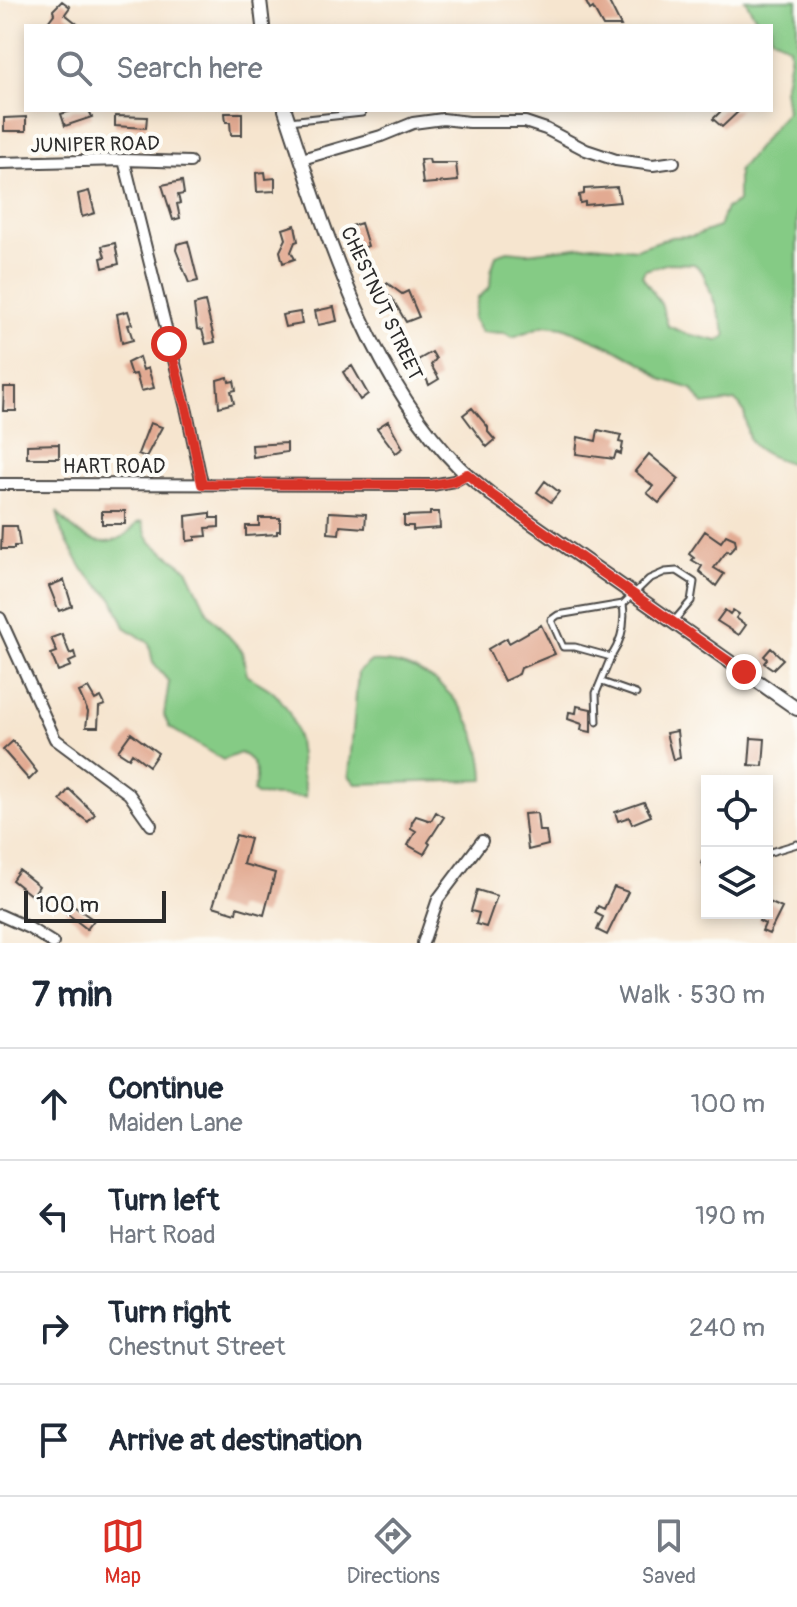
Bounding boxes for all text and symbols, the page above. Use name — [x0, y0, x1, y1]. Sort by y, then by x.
search box — [24, 24, 773, 112]
icon: search — [52, 46, 96, 90]
text: Search here — [116, 50, 263, 87]
street label: JUNIPER ROAD — [30, 131, 160, 158]
street label: CHESTNUT STREET — [335, 222, 428, 384]
route start — [151, 326, 187, 362]
street label: HART ROAD — [63, 454, 165, 479]
route end — [726, 654, 762, 690]
map controls — [701, 775, 773, 919]
button: locate — [701, 775, 773, 847]
button: layers — [701, 847, 773, 919]
scale bar — [24, 887, 166, 923]
text: 100 m — [36, 891, 99, 919]
text: 7 min — [32, 974, 113, 1017]
text: Walk · 530 m — [619, 979, 765, 1011]
text: Continue — [108, 1070, 223, 1107]
icon: ahead — [32, 1082, 76, 1126]
text: 100 m — [691, 1088, 765, 1120]
text: Maiden Lane — [108, 1107, 243, 1139]
text: Turn left — [108, 1182, 219, 1219]
icon: left — [32, 1194, 76, 1238]
text: 190 m — [695, 1200, 765, 1232]
text: Hart Road — [108, 1219, 216, 1251]
text: Turn right — [108, 1294, 231, 1331]
icon: right — [32, 1306, 76, 1350]
text: 240 m — [689, 1312, 765, 1344]
text: Chestnut Street — [108, 1331, 286, 1363]
icon: arrive — [32, 1418, 76, 1462]
text: Arrive at destination — [108, 1422, 362, 1459]
tab: Map — [101, 1514, 145, 1590]
tab: Directions — [347, 1514, 440, 1590]
tab: Saved — [642, 1514, 696, 1590]

